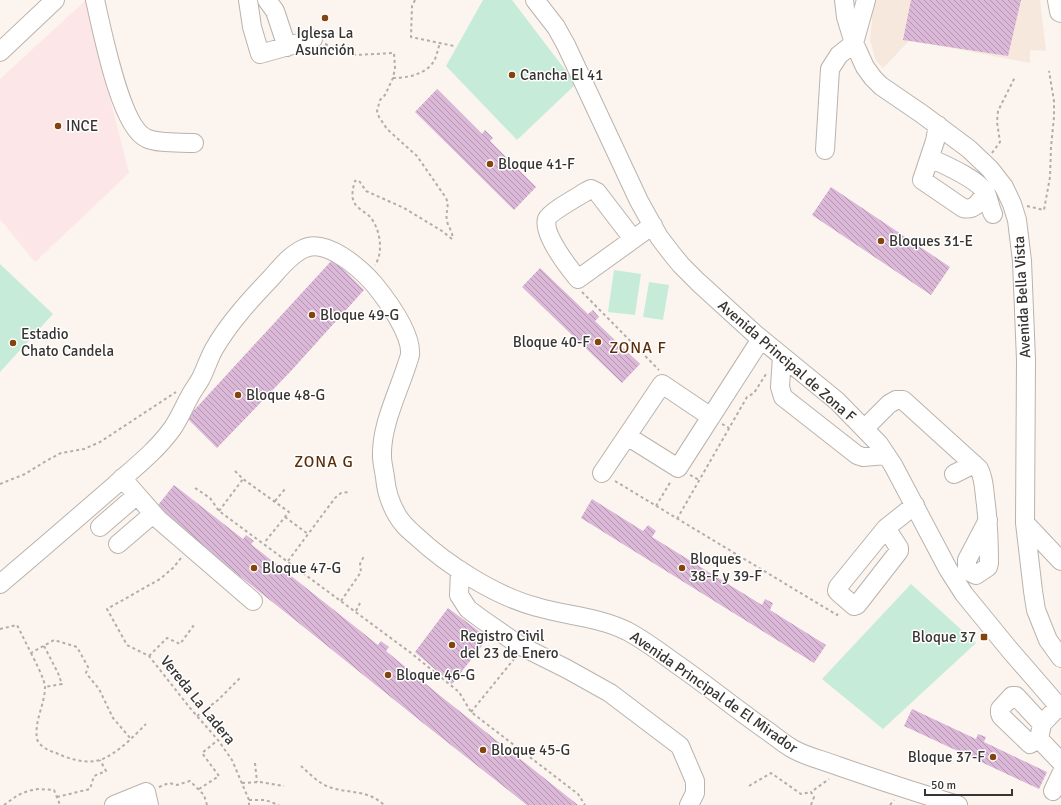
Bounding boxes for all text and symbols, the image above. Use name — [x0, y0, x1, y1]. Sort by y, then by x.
marker: Iglesa La Asunción — [320, 13, 330, 23]
place label: Iglesa La Asunción — [295, 24, 355, 59]
place label: Cancha El 41 — [520, 66, 603, 84]
marker: Cancha El 41 — [507, 70, 517, 80]
place label: INCE — [66, 117, 98, 135]
marker: INCE — [53, 121, 63, 131]
place label: Bloque 41-F — [498, 155, 575, 173]
marker: Bloque 41-F — [485, 159, 495, 169]
place label: Bloques 31-E — [889, 232, 973, 250]
street label: Avenida Bella Vista — [1010, 235, 1034, 359]
marker: Bloques 31-E — [876, 236, 886, 246]
street label: Avenida Principal de Zona F — [714, 296, 860, 426]
place label: Bloque 49-G — [320, 306, 399, 324]
marker: Bloque 49-G — [307, 310, 317, 320]
place label: Estadio Chato Candela — [21, 325, 114, 360]
place label: Bloque 40-F — [513, 333, 590, 351]
marker: Bloque 40-F — [593, 337, 603, 347]
marker: Estadio Chato Candela — [8, 338, 18, 348]
district label: ZONA F — [609, 338, 667, 358]
place label: Bloque 48-G — [246, 386, 325, 404]
marker: Bloque 48-G — [233, 390, 243, 400]
district label: ZONA G — [294, 452, 354, 472]
place label: Bloques 38-F y 39-F — [690, 550, 762, 585]
place label: Bloque 47-G — [262, 559, 341, 577]
marker: Bloque 47-G — [249, 563, 259, 573]
marker: Bloques 38-F y 39-F — [677, 563, 687, 573]
place label: Registro Civil del 23 de Enero — [460, 627, 559, 662]
street label: Avenida Principal de El Mirador — [627, 627, 802, 757]
place label: Bloque 37 — [912, 628, 976, 646]
marker: Bloque 37 — [979, 632, 989, 642]
marker: Registro Civil del 23 de Enero — [447, 640, 457, 650]
street label: Vereda La Ladera — [157, 652, 239, 748]
place label: Bloque 46-G — [396, 666, 475, 684]
marker: Bloque 46-G — [383, 670, 393, 680]
place label: Bloque 45-G — [491, 741, 570, 759]
marker: Bloque 45-G — [478, 745, 488, 755]
place label: Bloque 37-F — [908, 748, 985, 766]
marker: Bloque 37-F — [988, 752, 998, 762]
scale bar — [925, 771, 1012, 797]
text: 50 m — [931, 778, 956, 793]

